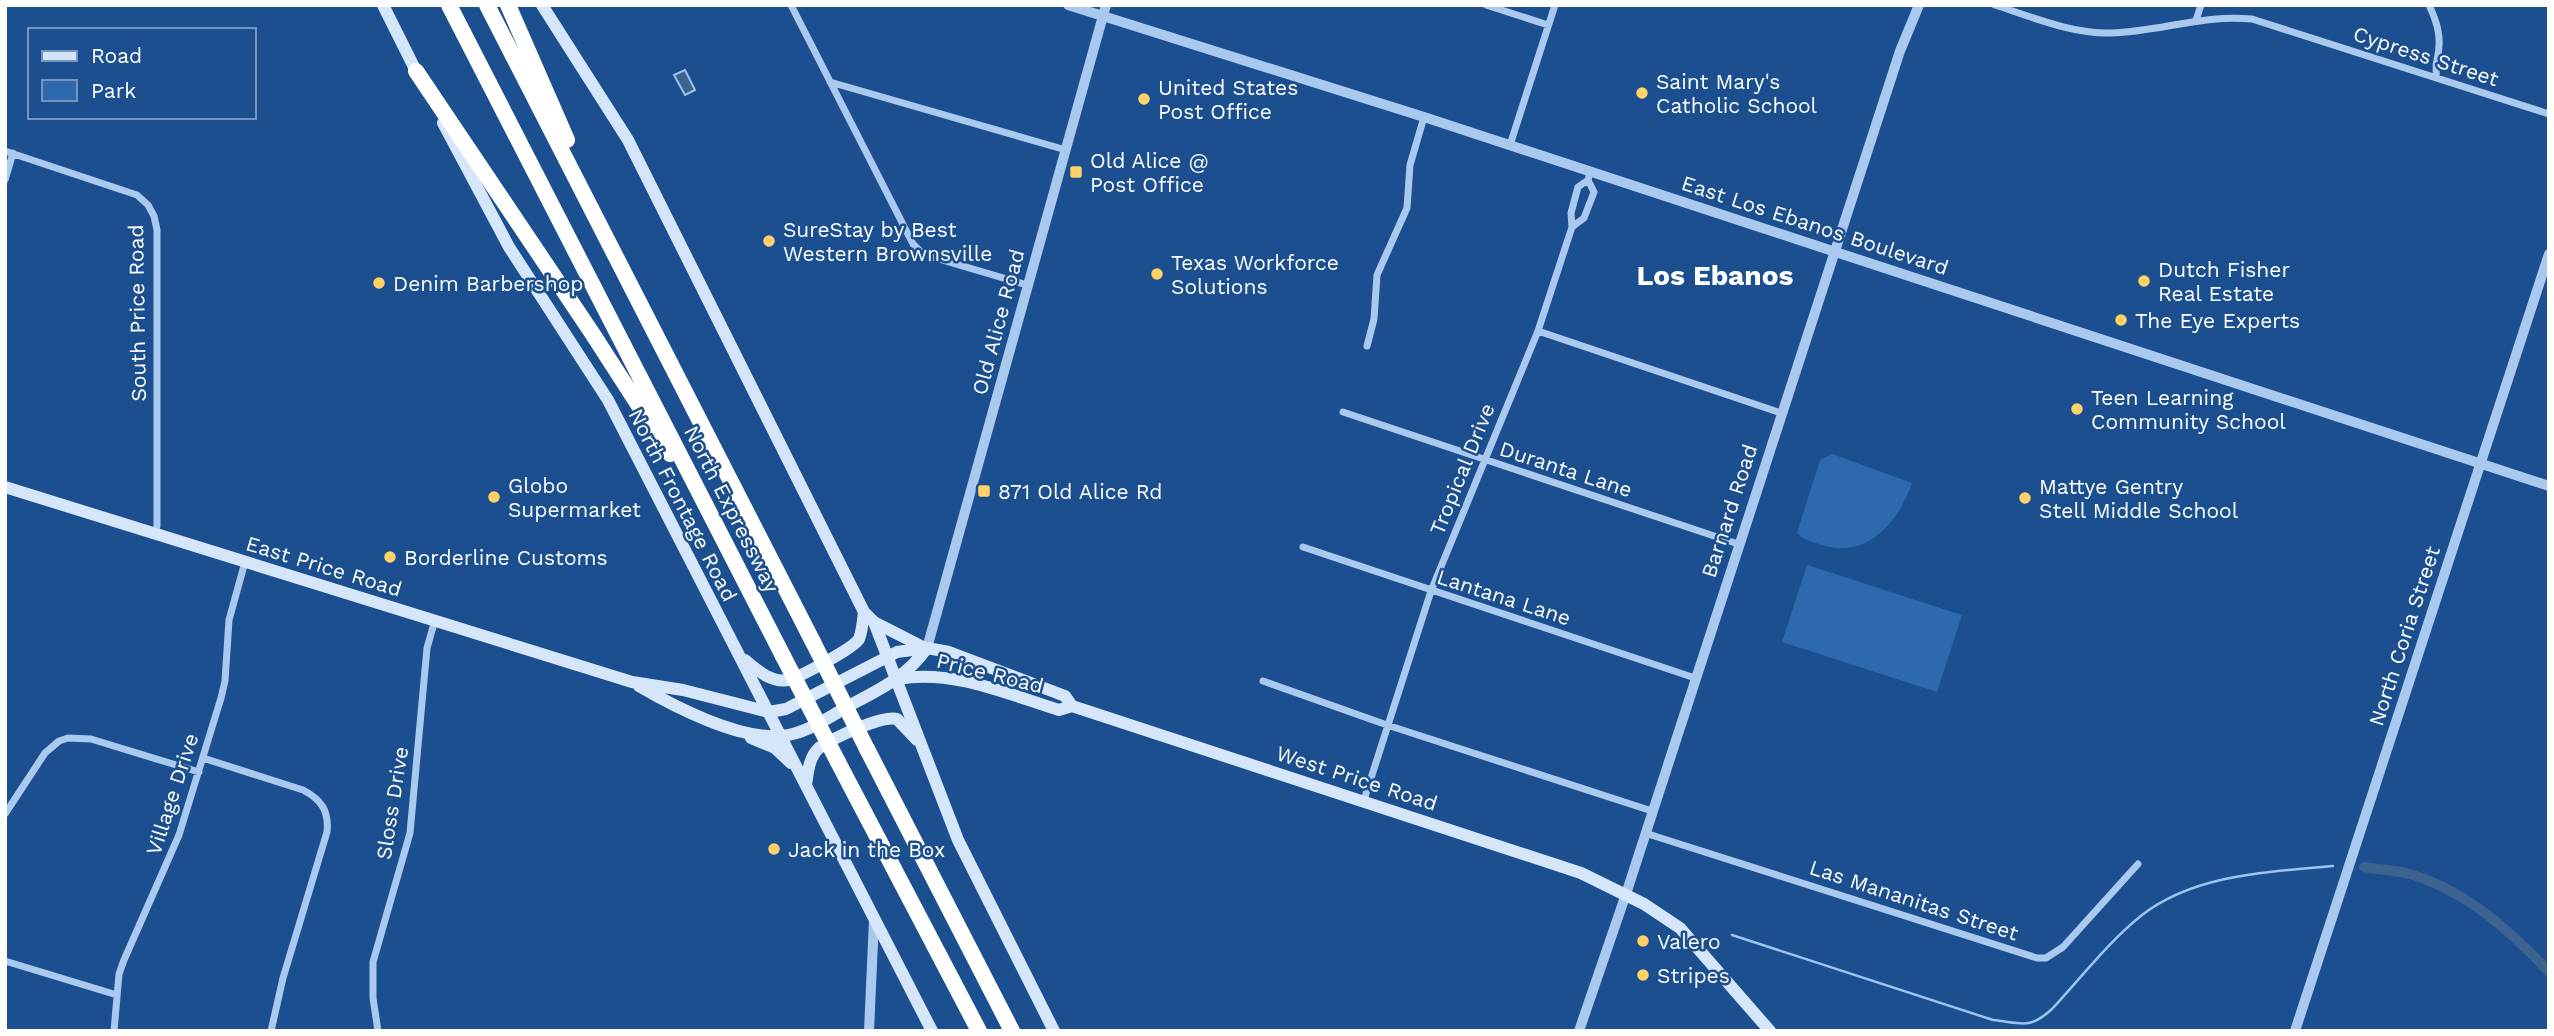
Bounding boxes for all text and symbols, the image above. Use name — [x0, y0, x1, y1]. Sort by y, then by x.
street label: Cypress Street — [2350, 21, 2502, 91]
legend — [28, 28, 256, 119]
text: Road — [91, 43, 142, 68]
place label: Saint Mary's Catholic School — [1656, 69, 1818, 118]
place label: United States Post Office — [1158, 75, 1298, 124]
text: Park — [91, 78, 136, 103]
marker: Saint Mary's Catholic School — [1634, 85, 1650, 101]
marker: United States Post Office — [1136, 91, 1152, 107]
place label: Old Alice @ Post Office — [1090, 148, 1209, 197]
marker: Old Alice @ Post Office — [1068, 164, 1084, 180]
street label: East Los Ebanos Boulevard — [1678, 170, 1952, 280]
place label: SureStay by Best Western Brownsville — [783, 217, 992, 266]
street label: South Price Road — [123, 224, 151, 402]
marker: SureStay by Best Western Brownsville — [761, 233, 777, 249]
street label: Old Alice Road — [967, 246, 1029, 398]
place label: Texas Workforce Solutions — [1171, 250, 1339, 299]
place label: Dutch Fisher Real Estate — [2158, 257, 2290, 306]
district label: Los Ebanos — [1637, 258, 1793, 292]
marker: Texas Workforce Solutions — [1149, 266, 1165, 282]
place label: Denim Barbershop — [393, 271, 583, 296]
marker: Dutch Fisher Real Estate — [2136, 273, 2152, 289]
marker: Denim Barbershop — [371, 275, 387, 291]
place label: The Eye Experts — [2135, 308, 2300, 333]
marker: The Eye Experts — [2113, 312, 2129, 328]
place label: Teen Learning Community School — [2091, 385, 2286, 434]
street label: Tropical Drive — [1424, 400, 1500, 538]
marker: Teen Learning Community School — [2069, 401, 2085, 417]
street label: North Frontage Road — [624, 405, 742, 605]
street label: North Expressway — [679, 421, 785, 597]
street label: Duranta Lane — [1496, 436, 1636, 502]
street label: Barnard Road — [1696, 441, 1762, 581]
place label: Globo Supermarket — [508, 473, 641, 522]
place label: Mattye Gentry Stell Middle School — [2039, 474, 2239, 523]
place label: 871 Old Alice Rd — [998, 479, 1163, 504]
marker: 871 Old Alice Rd — [976, 483, 992, 499]
marker: Globo Supermarket — [486, 489, 502, 505]
marker: Mattye Gentry Stell Middle School — [2017, 490, 2033, 506]
street label: East Price Road — [243, 530, 405, 602]
street label: North Coria Street — [2363, 543, 2445, 729]
place label: Borderline Customs — [404, 545, 608, 570]
marker: Borderline Customs — [382, 549, 398, 565]
street label: Lantana Lane — [1434, 564, 1574, 630]
street label: Price Road — [934, 648, 1046, 698]
street label: Village Drive — [141, 730, 203, 858]
street label: West Price Road — [1273, 740, 1441, 816]
street label: Sloss Drive — [371, 745, 413, 861]
place label: Jack in the Box — [788, 837, 945, 862]
marker: Jack in the Box — [766, 841, 782, 857]
street label: Las Mananitas Street — [1806, 854, 2022, 946]
place label: Valero — [1657, 929, 1721, 954]
marker: Valero — [1635, 933, 1651, 949]
place label: Stripes — [1657, 963, 1730, 988]
marker: Stripes — [1635, 967, 1651, 983]

